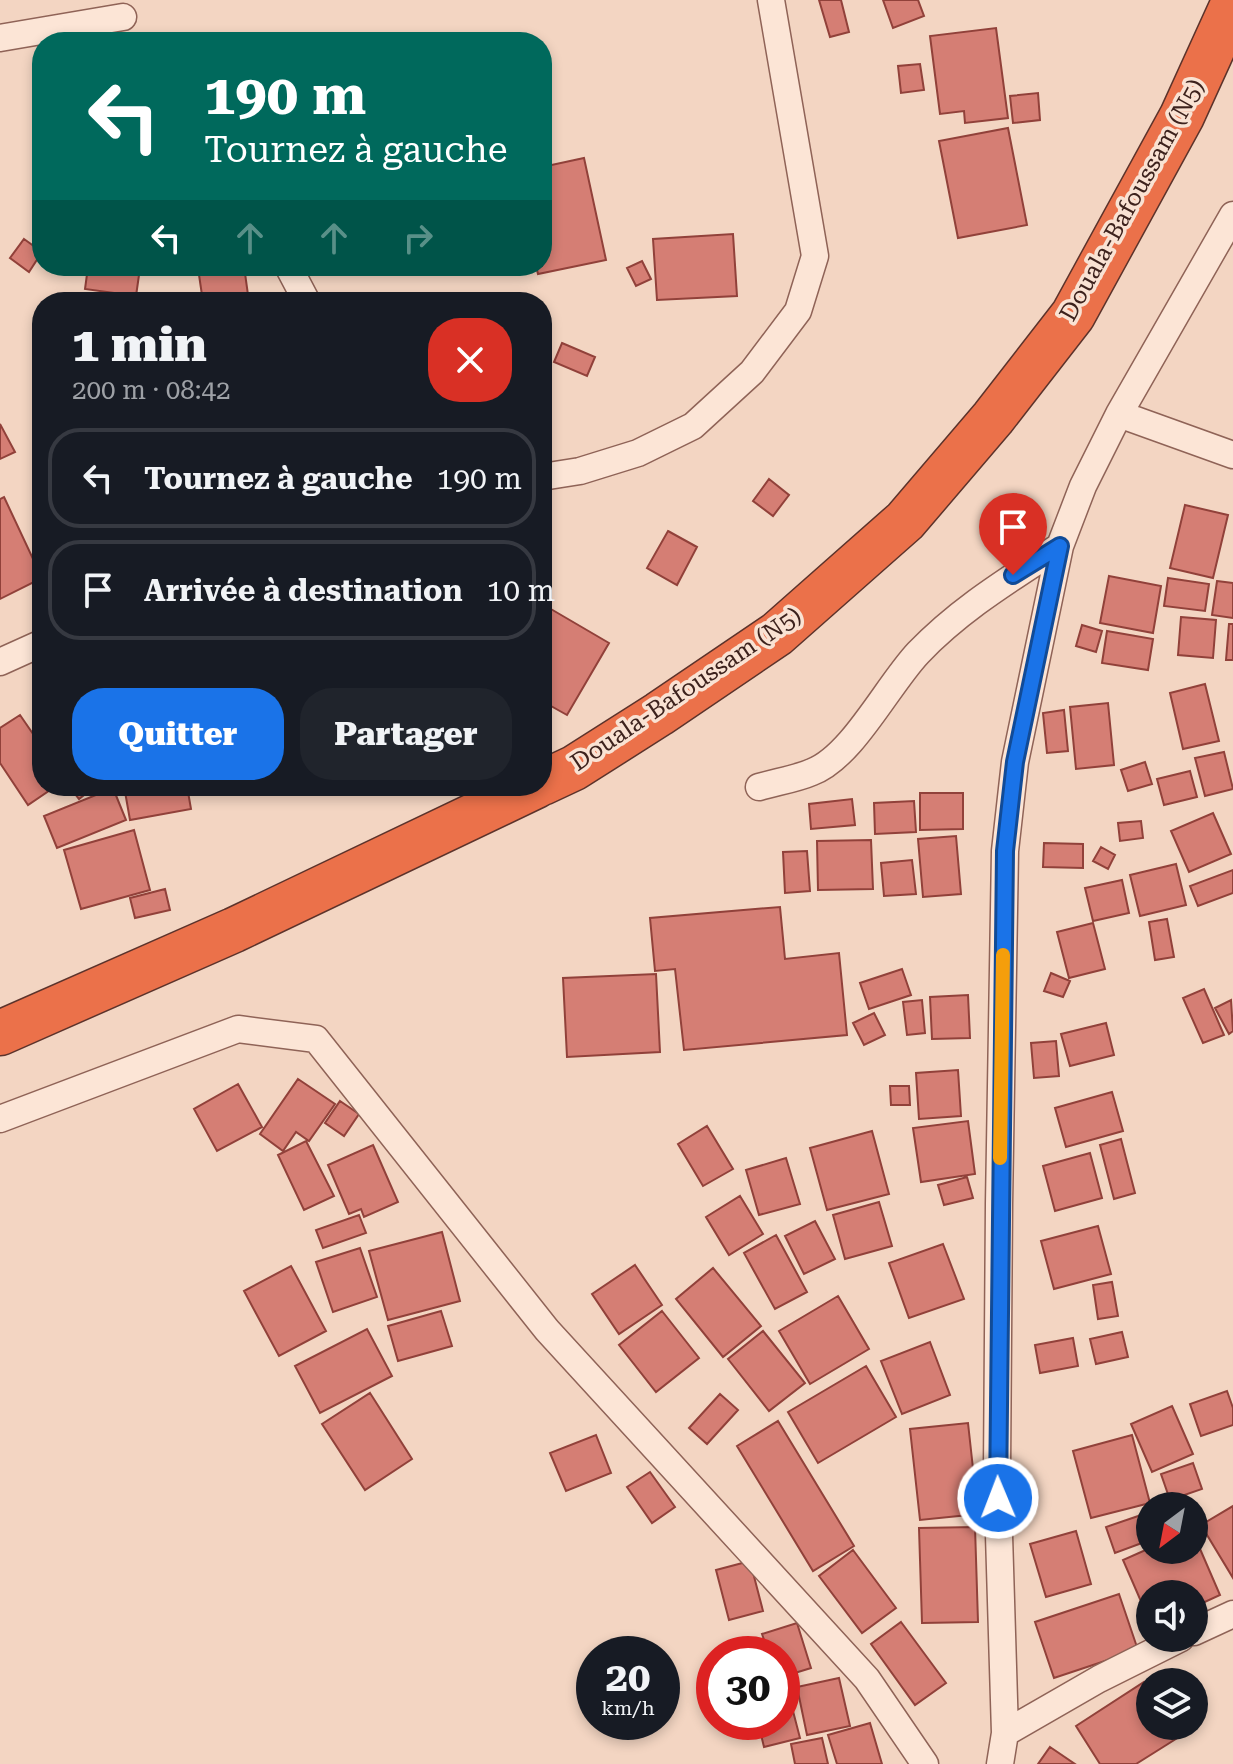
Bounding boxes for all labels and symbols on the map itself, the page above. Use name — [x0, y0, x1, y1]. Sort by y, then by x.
street label: Douala-Bafoussam (N5) — [1054, 74, 1210, 326]
pin — [979, 493, 1047, 575]
street label: Douala-Bafoussam (N5) — [565, 601, 807, 777]
position arrow — [956, 1456, 1040, 1540]
north arrow — [1136, 1492, 1208, 1564]
speed limit sign: 30 — [696, 1636, 800, 1740]

